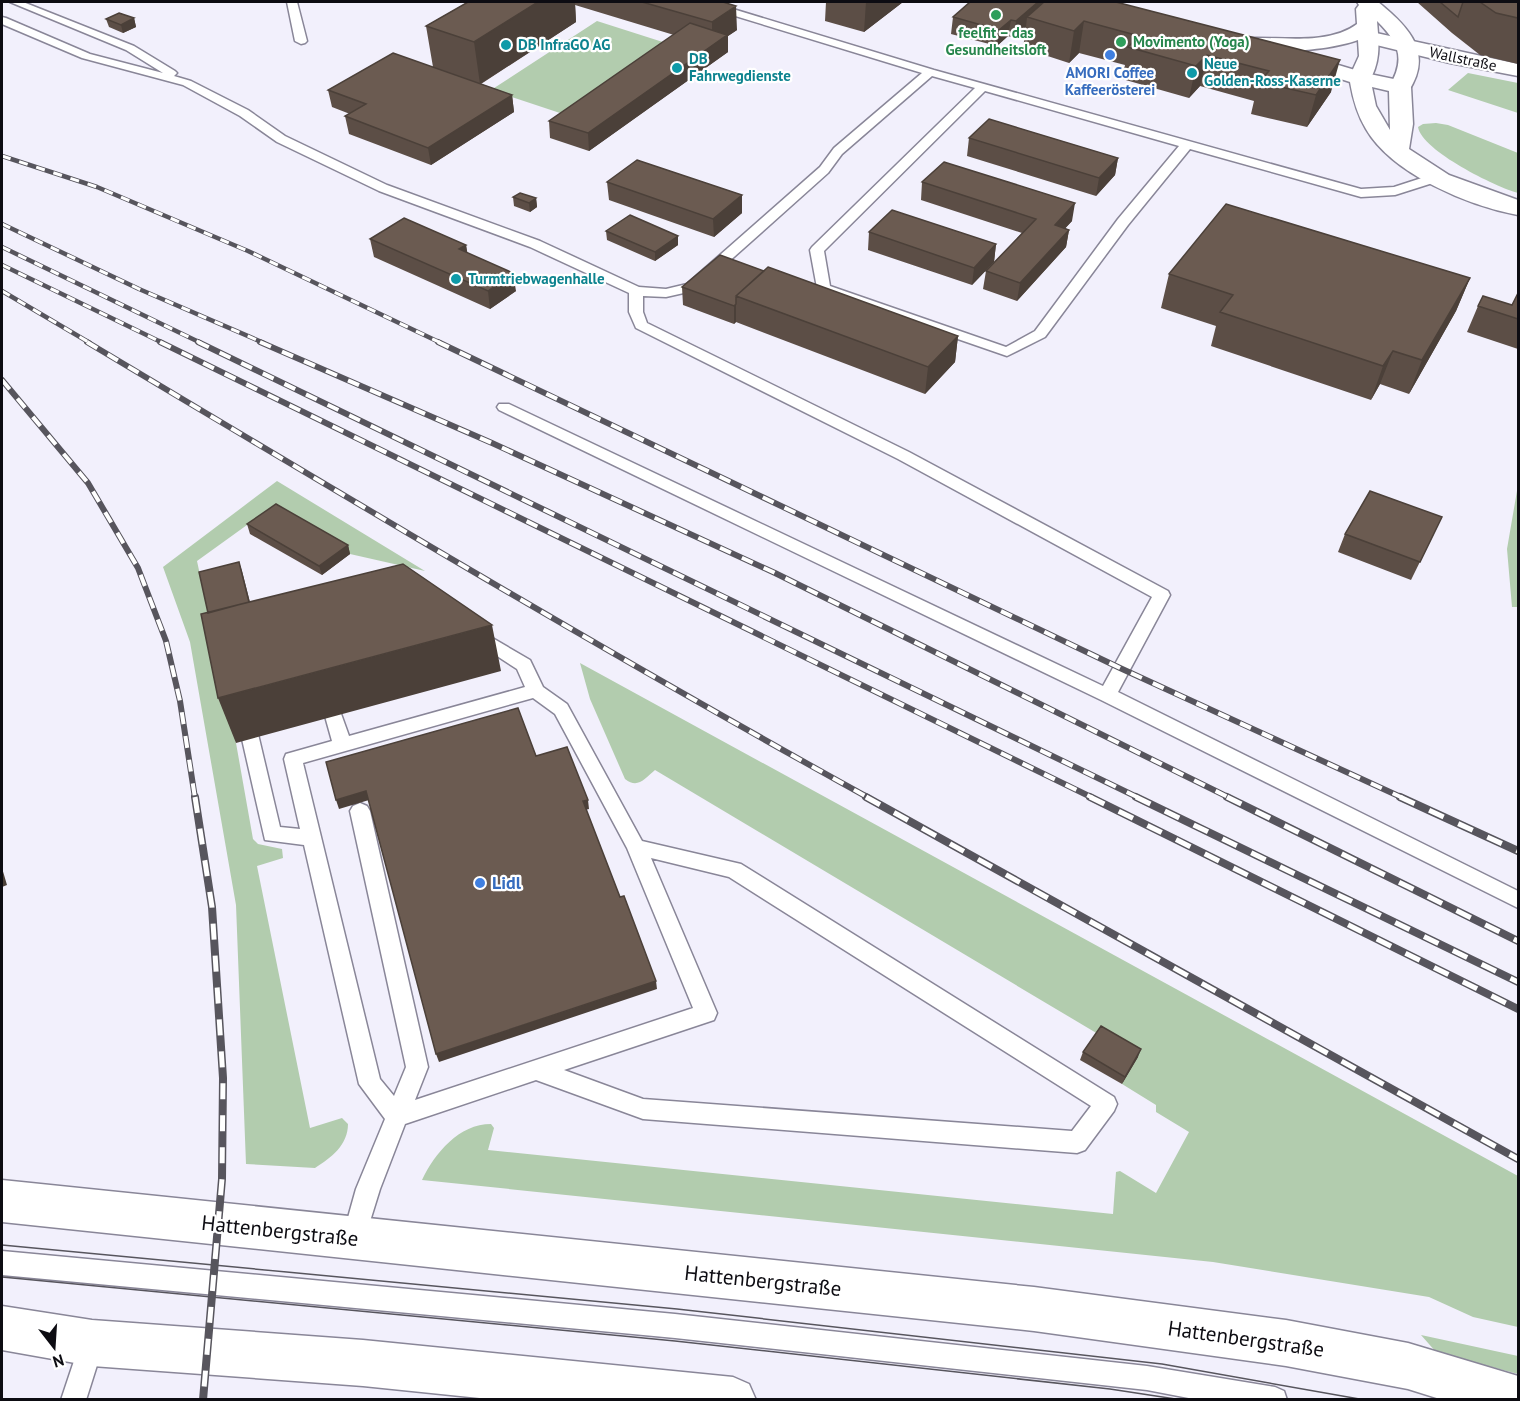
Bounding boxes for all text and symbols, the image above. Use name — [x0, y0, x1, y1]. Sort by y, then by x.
marker: feelfit – das Gesundheitsloft — [989, 8, 1003, 22]
place label: feelfit – das Gesundheitsloft — [945, 23, 1047, 59]
place label: Movimento (Yoga) — [1133, 32, 1250, 51]
place label: DB InfraGO AG — [518, 35, 610, 54]
marker: Movimento (Yoga) — [1114, 35, 1128, 49]
marker: DB InfraGO AG — [499, 38, 513, 52]
street label: Wallstraße — [1428, 42, 1499, 75]
marker: AMORI Coffee Kaffeerösterei — [1103, 48, 1117, 62]
place label: DB Fahrwegdienste — [689, 49, 791, 85]
place label: Neue Golden-Ross-Kaserne — [1204, 54, 1341, 90]
marker: DB Fahrwegdienste — [670, 61, 684, 75]
place label: AMORI Coffee Kaffeerösterei — [1065, 63, 1155, 99]
marker: Neue Golden-Ross-Kaserne — [1185, 66, 1199, 80]
place label: Turmtriebwagenhalle — [468, 269, 605, 288]
marker: Turmtriebwagenhalle — [449, 272, 463, 286]
place label: Lidl — [492, 871, 522, 894]
marker: Lidl — [473, 876, 487, 890]
street label: Hattenbergstraße — [200, 1209, 360, 1252]
street label: Hattenbergstraße — [683, 1259, 843, 1302]
street label: Hattenbergstraße — [1166, 1314, 1326, 1363]
north arrow — [24, 1317, 84, 1377]
text: N — [50, 1350, 66, 1372]

